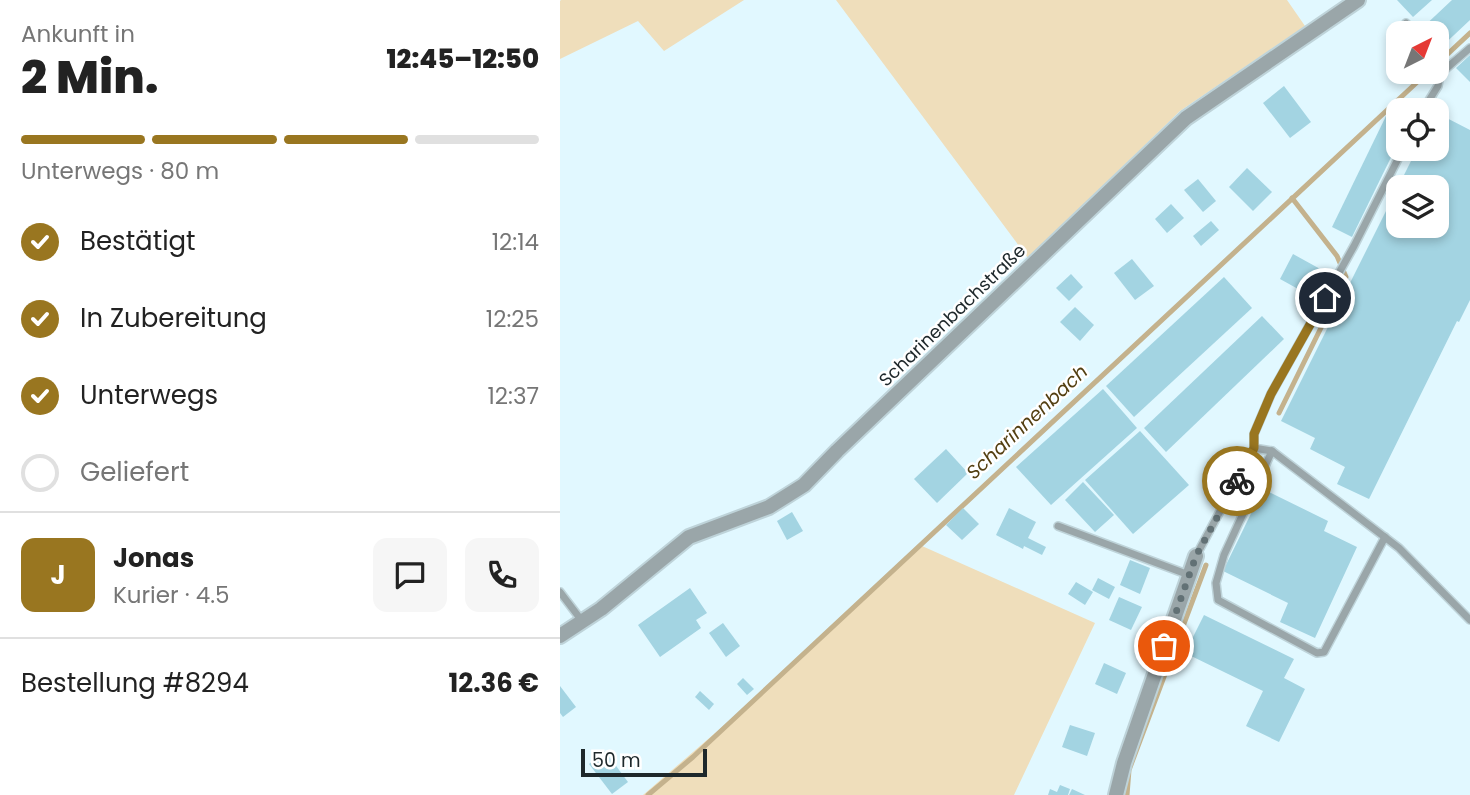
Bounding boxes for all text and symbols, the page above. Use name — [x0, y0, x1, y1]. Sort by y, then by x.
text: Ankunft in — [21, 18, 135, 50]
north arrow — [1386, 21, 1449, 84]
map controls — [1386, 21, 1449, 238]
text: 12:45–12:50 — [387, 41, 539, 77]
text: 2 Min. — [21, 45, 159, 109]
button: locate — [1386, 98, 1449, 161]
text: Unterwegs · 80 m — [21, 155, 219, 187]
button: layers — [1386, 175, 1449, 238]
icon: check — [21, 223, 59, 261]
text: Bestätigt — [80, 223, 196, 259]
text: 12:14 — [492, 226, 539, 258]
street label: Scharinenbachstraße — [873, 238, 1031, 392]
pin — [1295, 268, 1355, 328]
icon: home — [1306, 279, 1344, 317]
icon: check — [21, 300, 59, 338]
text: In Zubereitung — [80, 300, 267, 336]
text: 12:25 — [486, 303, 539, 335]
water label: Scharinnenbach — [960, 359, 1094, 485]
icon: check — [21, 377, 59, 415]
text: Unterwegs — [80, 377, 218, 413]
text: 12:37 — [487, 380, 539, 412]
courier — [1202, 446, 1272, 516]
text: Geliefert — [80, 454, 189, 490]
icon: bike — [1218, 462, 1256, 500]
button: chat — [373, 538, 447, 612]
button: phone — [465, 538, 539, 612]
text: Jonas — [113, 540, 194, 576]
text: J — [50, 557, 66, 593]
text: Kurier · 4.5 — [113, 579, 229, 611]
pin — [1134, 616, 1194, 676]
icon: bag — [1145, 627, 1183, 665]
text: Bestellung #8294 — [21, 665, 249, 701]
text: 12.36 € — [449, 665, 539, 701]
scale bar — [581, 746, 707, 778]
text: 50 m — [592, 747, 641, 774]

